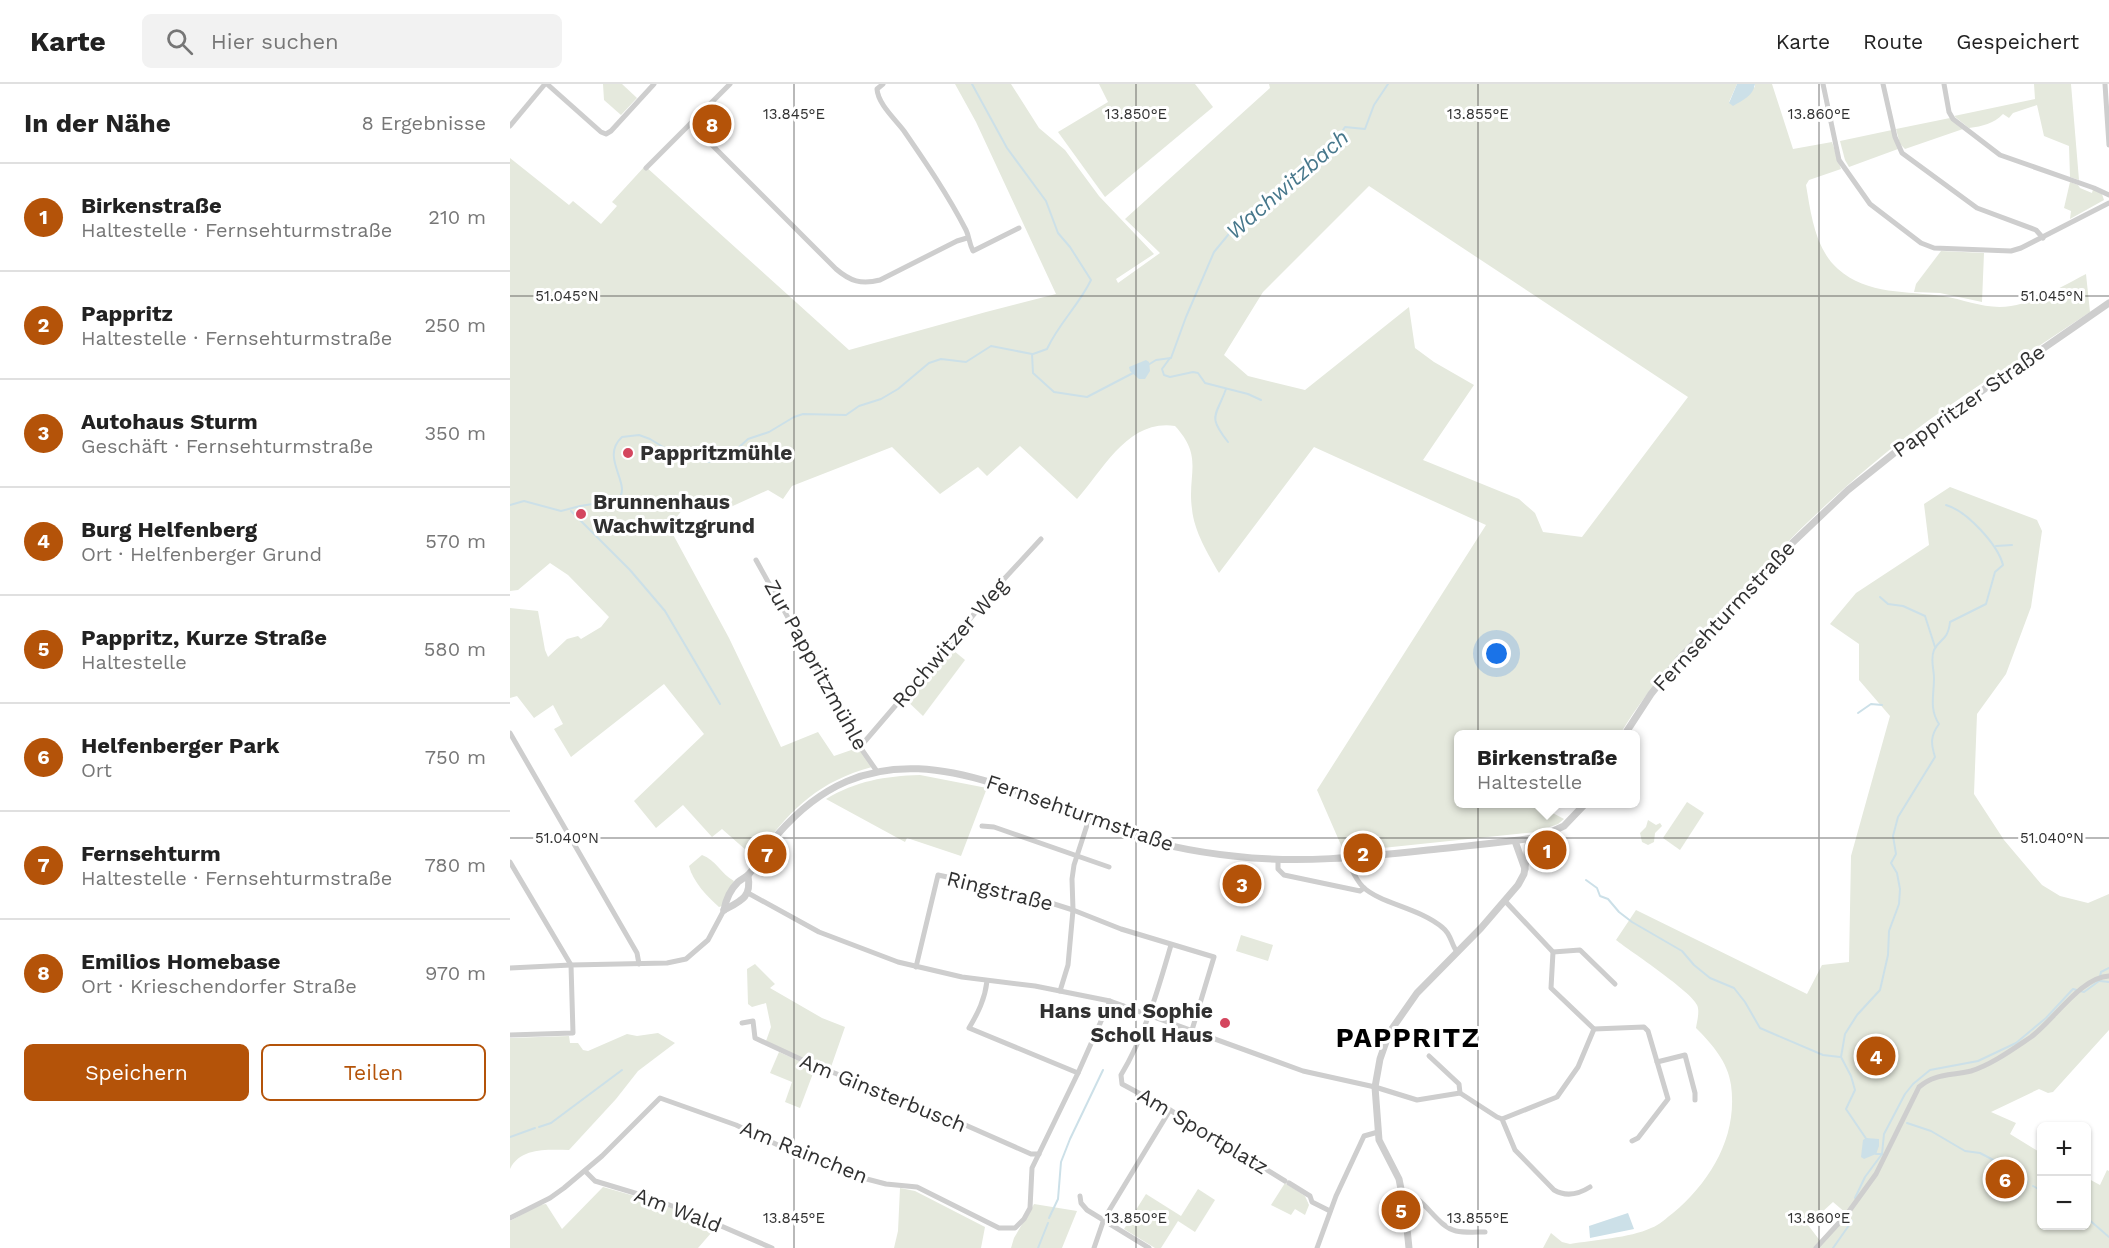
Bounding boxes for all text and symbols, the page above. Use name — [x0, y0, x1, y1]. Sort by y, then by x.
search box — [142, 14, 562, 68]
text: Karte — [30, 25, 106, 58]
icon: search — [163, 25, 196, 58]
text: Hier suchen — [211, 29, 339, 54]
text: Karte — [1776, 29, 1830, 54]
text: Route — [1863, 29, 1923, 54]
text: Gespeichert — [1956, 29, 2079, 54]
pin: 8 — [692, 102, 732, 147]
text: 13.845°E — [763, 105, 825, 123]
text: 13.850°E — [1105, 105, 1167, 123]
text: 13.855°E — [1447, 105, 1509, 123]
text: 13.860°E — [1788, 105, 1850, 123]
text: In der Nähe — [24, 108, 171, 138]
text: 8 Ergebnisse — [361, 111, 486, 135]
water label: Wachwitzbach — [1221, 124, 1354, 244]
text: Birkenstraße — [81, 193, 222, 218]
text: 1 — [39, 205, 48, 229]
text: 210 m — [428, 205, 486, 229]
text: Haltestelle · Fernsehturmstraße — [81, 218, 392, 242]
text: 51.045°N — [535, 287, 599, 305]
text: 51.045°N — [2020, 287, 2084, 305]
text: Pappritz — [81, 301, 173, 326]
text: 2 — [38, 313, 49, 337]
text: 250 m — [424, 313, 486, 337]
text: Haltestelle · Fernsehturmstraße — [81, 326, 392, 350]
street label: Pappritzer Straße — [1888, 339, 2050, 462]
text: Autohaus Sturm — [81, 409, 258, 434]
text: 3 — [38, 421, 49, 445]
text: 350 m — [424, 421, 486, 445]
text: Geschäft · Fernsehturmstraße — [81, 434, 373, 458]
place label: Pappritzmühle — [640, 440, 792, 465]
marker: Pappritzmühle — [621, 446, 635, 460]
place label: Brunnenhaus Wachwitzgrund — [593, 489, 755, 538]
marker: Brunnenhaus Wachwitzgrund — [574, 507, 588, 521]
text: Burg Helfenberg — [81, 517, 257, 542]
text: 4 — [37, 529, 50, 553]
text: 570 m — [425, 529, 486, 553]
street label: Fernsehturmstraße — [1647, 535, 1800, 696]
text: Ort · Helfenberger Grund — [81, 542, 322, 566]
street label: Rochwitzer Weg — [887, 572, 1013, 713]
street label: Zur Pappritzmühle — [759, 575, 874, 754]
text: Pappritz, Kurze Straße — [81, 625, 327, 650]
text: 5 — [38, 637, 49, 661]
text: 580 m — [424, 637, 486, 661]
your location — [1482, 639, 1511, 668]
text: Haltestelle — [81, 650, 187, 674]
popup — [1454, 730, 1640, 808]
text: Helfenberger Park — [81, 733, 279, 758]
text: 6 — [37, 745, 50, 769]
text: 750 m — [425, 745, 486, 769]
text: Birkenstraße — [1477, 745, 1617, 770]
text: Ort — [81, 758, 112, 782]
street label: Fernsehturmstraße — [983, 769, 1177, 856]
text: Haltestelle — [1477, 770, 1582, 794]
pin: 1 — [1528, 828, 1566, 873]
text: 51.040°N — [535, 829, 599, 847]
text: 51.040°N — [2020, 829, 2084, 847]
pin: 2 — [1344, 830, 1382, 876]
pin: 7 — [748, 832, 786, 876]
text: Fernsehturm — [81, 841, 221, 866]
text: 7 — [37, 853, 50, 877]
text: 780 m — [425, 853, 486, 877]
pin: 3 — [1222, 862, 1262, 906]
street label: Ringstraße — [944, 865, 1056, 916]
text: Haltestelle · Fernsehturmstraße — [81, 866, 392, 890]
text: Emilios Homebase — [81, 949, 280, 974]
text: 8 — [37, 961, 50, 985]
text: 970 m — [425, 961, 486, 985]
text: Ort · Krieschendorfer Straße — [81, 974, 357, 998]
place label: Hans und Sophie Scholl Haus — [1039, 998, 1213, 1047]
marker: Hans und Sophie Scholl Haus — [1218, 1016, 1232, 1030]
district label: PAPPRITZ — [1336, 1022, 1480, 1054]
pin: 4 — [1856, 1034, 1896, 1078]
button: Speichern — [24, 1044, 249, 1101]
button: Teilen — [261, 1044, 486, 1101]
street label: Am Ginsterbusch — [796, 1048, 970, 1137]
street label: Am Sportplatz — [1133, 1082, 1273, 1179]
street label: Am Rainchen — [737, 1115, 872, 1188]
map controls — [2037, 1122, 2091, 1230]
button: + — [2037, 1122, 2091, 1176]
pin: 6 — [1986, 1156, 2024, 1202]
button: − — [2037, 1176, 2091, 1230]
street label: Am Wald — [631, 1181, 725, 1238]
pin: 5 — [1382, 1188, 1420, 1232]
text: 13.845°E — [763, 1209, 825, 1227]
text: 13.850°E — [1105, 1209, 1167, 1227]
text: 13.855°E — [1447, 1209, 1509, 1227]
text: 13.860°E — [1788, 1209, 1850, 1227]

